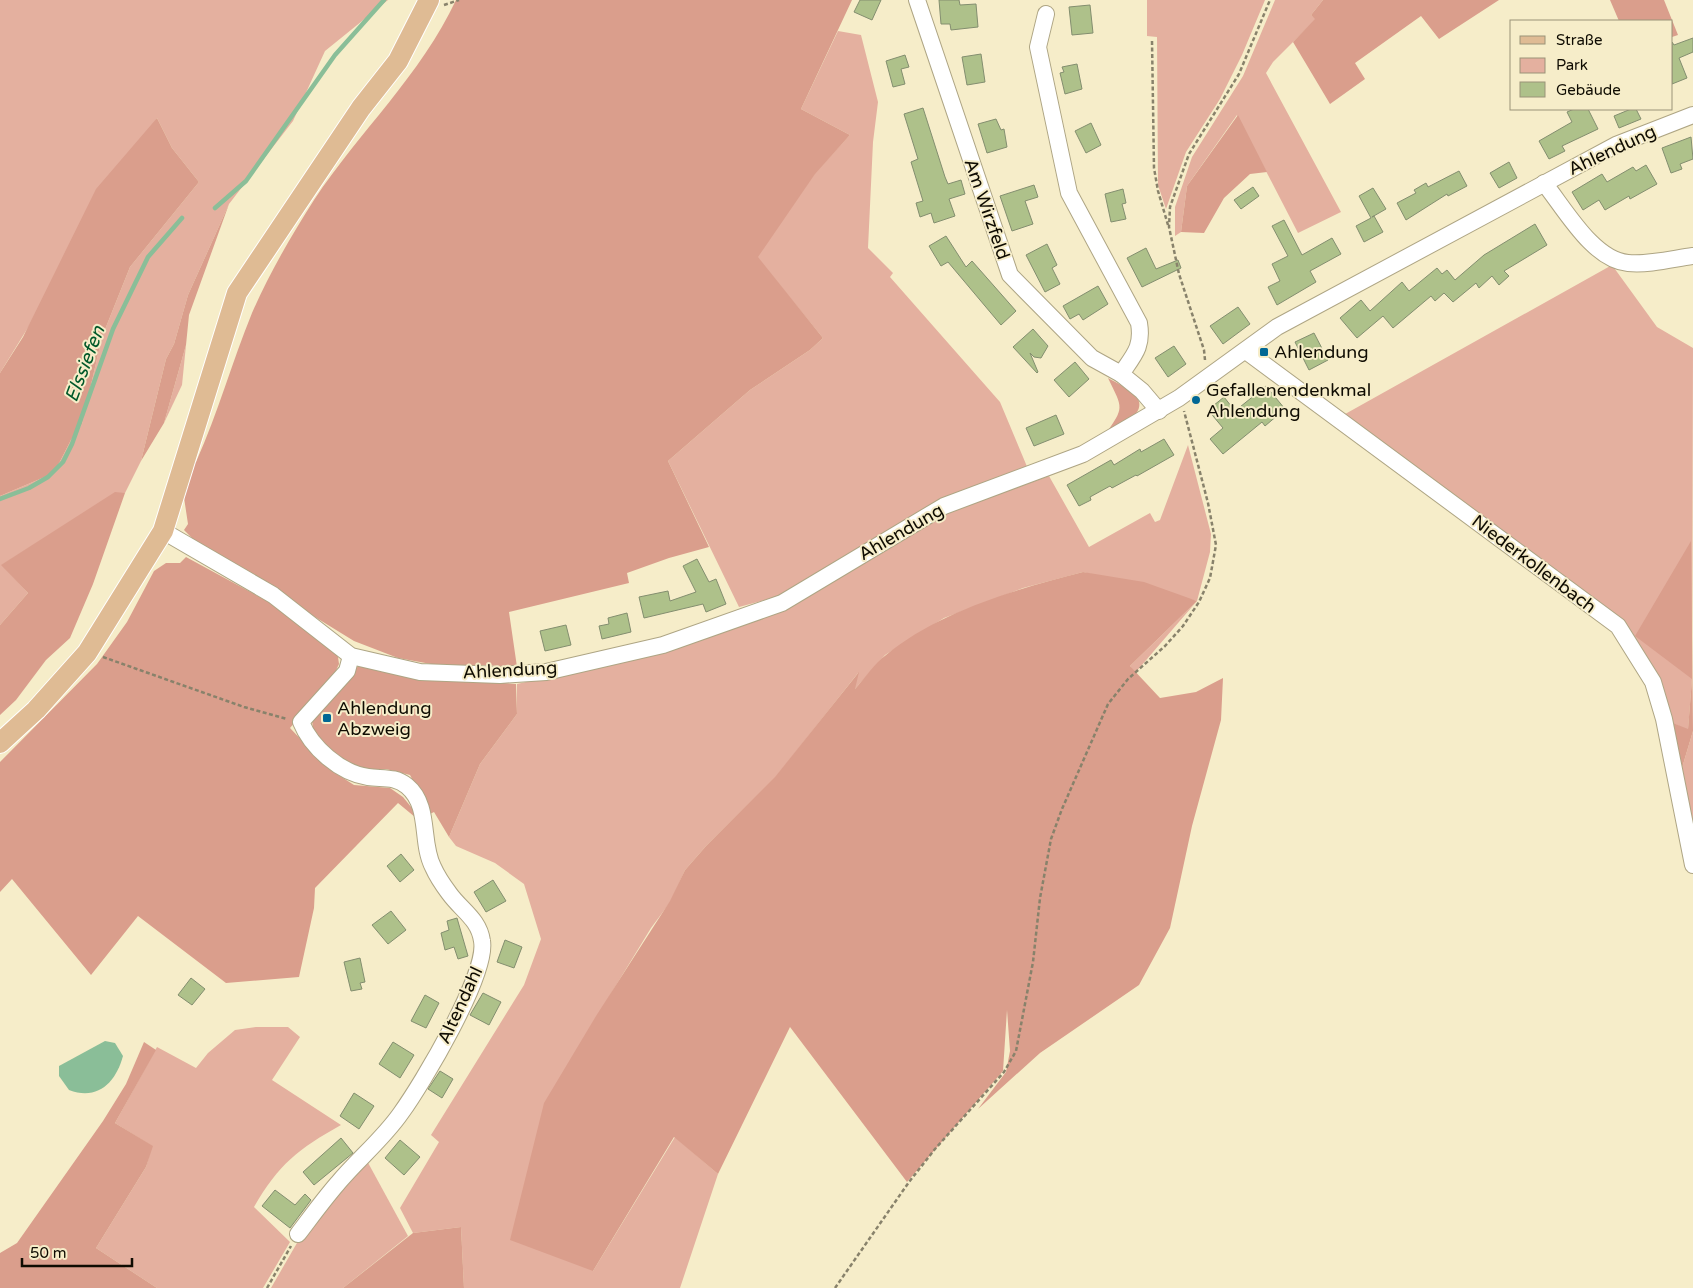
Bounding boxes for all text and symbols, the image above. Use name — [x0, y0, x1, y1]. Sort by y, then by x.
legend — [1510, 20, 1673, 110]
text: Straße — [1556, 31, 1602, 49]
text: Park — [1556, 56, 1588, 74]
text: Gebäude — [1556, 81, 1621, 99]
street label: Ahlendung — [1564, 120, 1660, 180]
street label: Am Wirzfeld — [959, 156, 1015, 262]
water label: Elssiefen — [60, 323, 110, 405]
place label: Ahlendung — [1274, 341, 1369, 363]
marker: Ahlendung — [1258, 346, 1270, 358]
place label: Gefallenendenkmal Ahlendung — [1206, 379, 1371, 422]
marker: Gefallenendenkmal Ahlendung — [1190, 394, 1202, 406]
street label: Ahlendung — [855, 499, 947, 565]
street label: Niederkollenbach — [1467, 510, 1601, 618]
street label: Ahlendung — [462, 657, 558, 683]
place label: Ahlendung Abzweig — [337, 697, 432, 740]
marker: Ahlendung Abzweig — [321, 712, 333, 724]
street label: Altendahl — [433, 963, 487, 1047]
scale bar — [22, 1236, 132, 1268]
text: 50 m — [30, 1244, 67, 1262]

